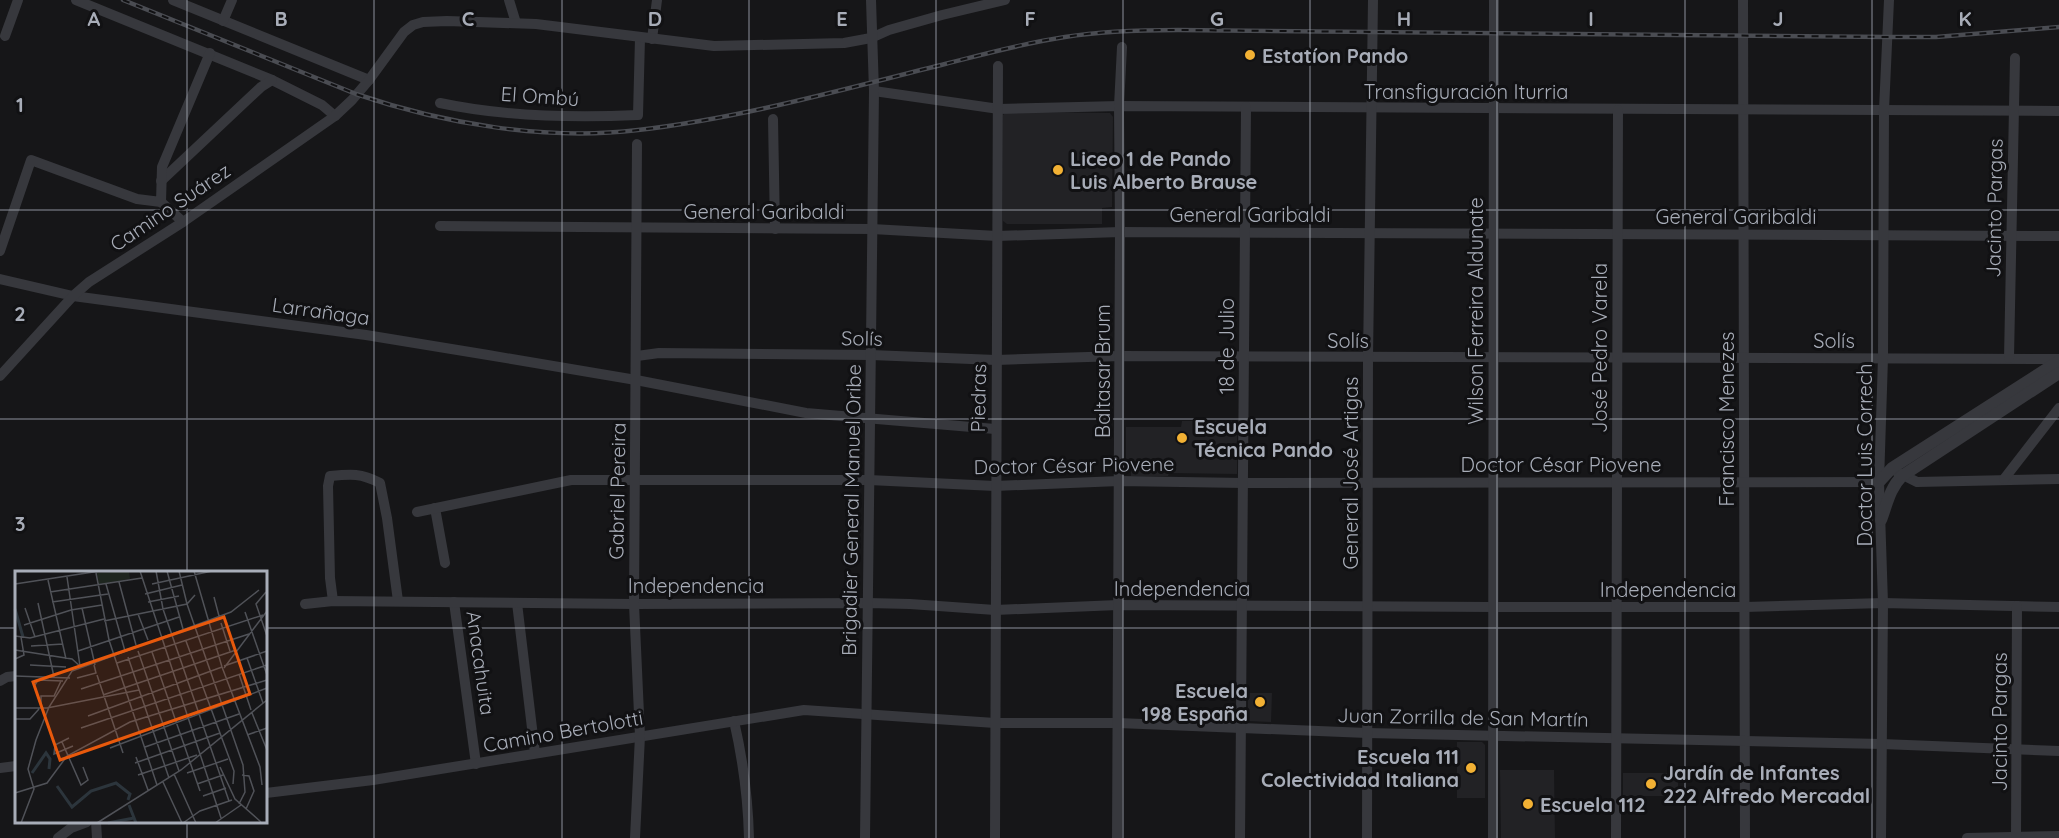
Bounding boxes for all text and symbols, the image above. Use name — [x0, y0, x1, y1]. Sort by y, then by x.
text: A — [88, 6, 101, 31]
text: B — [274, 6, 288, 31]
text: C — [462, 6, 475, 31]
text: D — [648, 6, 662, 31]
text: E — [836, 6, 848, 31]
text: F — [1024, 6, 1036, 31]
text: G — [1210, 6, 1224, 31]
text: H — [1397, 6, 1411, 31]
text: I — [1588, 6, 1594, 31]
text: J — [1772, 6, 1784, 31]
text: K — [1958, 6, 1972, 31]
place label: Estatíon Pando — [1262, 43, 1408, 68]
marker: Estatíon Pando — [1243, 48, 1257, 62]
street label: Transfiguración Iturria — [1364, 79, 1568, 104]
street label: El Ombú — [500, 81, 580, 111]
text: 1 — [16, 92, 24, 117]
street label: Jacinto Pargas — [1980, 138, 2008, 278]
place label: Liceo 1 de Pando Luis Alberto Brause — [1070, 146, 1257, 194]
street label: Camino Suárez — [105, 158, 235, 256]
marker: Liceo 1 de Pando Luis Alberto Brause — [1051, 163, 1065, 177]
street label: Wilson Ferreira Aldunate — [1463, 197, 1488, 425]
street label: General Garibaldi — [683, 199, 845, 224]
street label: General Garibaldi — [1169, 202, 1331, 227]
street label: General Garibaldi — [1655, 204, 1817, 229]
street label: José Pedro Varela — [1587, 263, 1612, 433]
street label: Larrañaga — [271, 292, 371, 330]
street label: 18 de Julio — [1214, 298, 1239, 394]
text: 2 — [14, 301, 26, 326]
street label: Baltasar Brum — [1090, 304, 1115, 438]
street label: Solís — [841, 325, 883, 351]
street label: Solís — [1327, 328, 1369, 353]
street label: Solís — [1813, 328, 1855, 353]
street label: Francisco Menezes — [1714, 332, 1739, 506]
street label: Piedras — [965, 363, 991, 433]
street label: Doctor Luis Correch — [1852, 363, 1877, 547]
street label: Brigadier General Manuel Oribe — [836, 364, 866, 656]
street label: General José Artigas — [1338, 377, 1363, 569]
place label: Escuela Técnica Pando — [1194, 414, 1333, 462]
street label: Gabriel Pereira — [603, 422, 631, 560]
marker: Escuela Técnica Pando — [1175, 431, 1189, 445]
street label: Doctor César Piovene — [973, 451, 1175, 479]
street label: Doctor César Piovene — [1461, 452, 1661, 477]
text: 3 — [15, 511, 25, 536]
inset map — [15, 571, 267, 823]
street label: Independencia — [628, 573, 764, 598]
street label: Independencia — [1114, 576, 1250, 601]
street label: Independencia — [1600, 577, 1736, 602]
street label: Anacahuita — [461, 609, 501, 717]
street label: Jacinto Pargas — [1987, 652, 2012, 792]
place label: Escuela 198 España — [1142, 678, 1248, 726]
marker: Escuela 198 España — [1253, 695, 1267, 709]
street label: Juan Zorrilla de San Martín — [1337, 702, 1589, 732]
street label: Camino Bertolotti — [481, 705, 645, 757]
place label: Escuela 111 Colectividad Italiana — [1261, 744, 1459, 792]
place label: Jardín de Infantes 222 Alfredo Mercadal — [1663, 760, 1870, 808]
marker: Escuela 111 Colectividad Italiana — [1464, 761, 1478, 775]
marker: Jardín de Infantes 222 Alfredo Mercadal — [1644, 777, 1658, 791]
place label: Escuela 112 — [1540, 792, 1646, 817]
marker: Escuela 112 — [1521, 797, 1535, 811]

